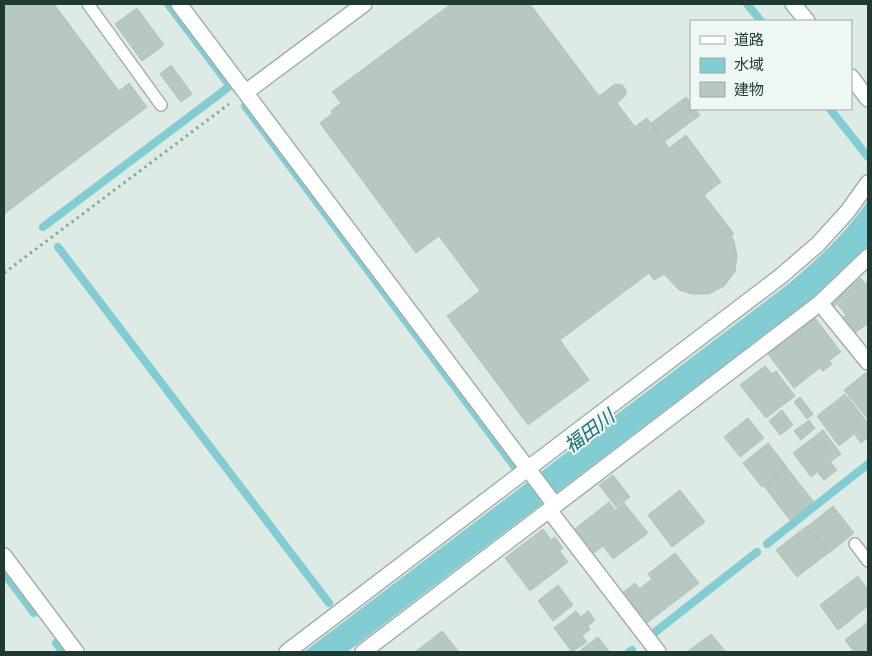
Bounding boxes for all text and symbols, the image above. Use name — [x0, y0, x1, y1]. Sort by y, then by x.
legend — [690, 20, 852, 110]
text: 道路 — [734, 30, 764, 48]
text: 水域 — [734, 55, 764, 73]
text: 建物 — [734, 80, 764, 98]
water label: 福田川 — [559, 403, 620, 457]

